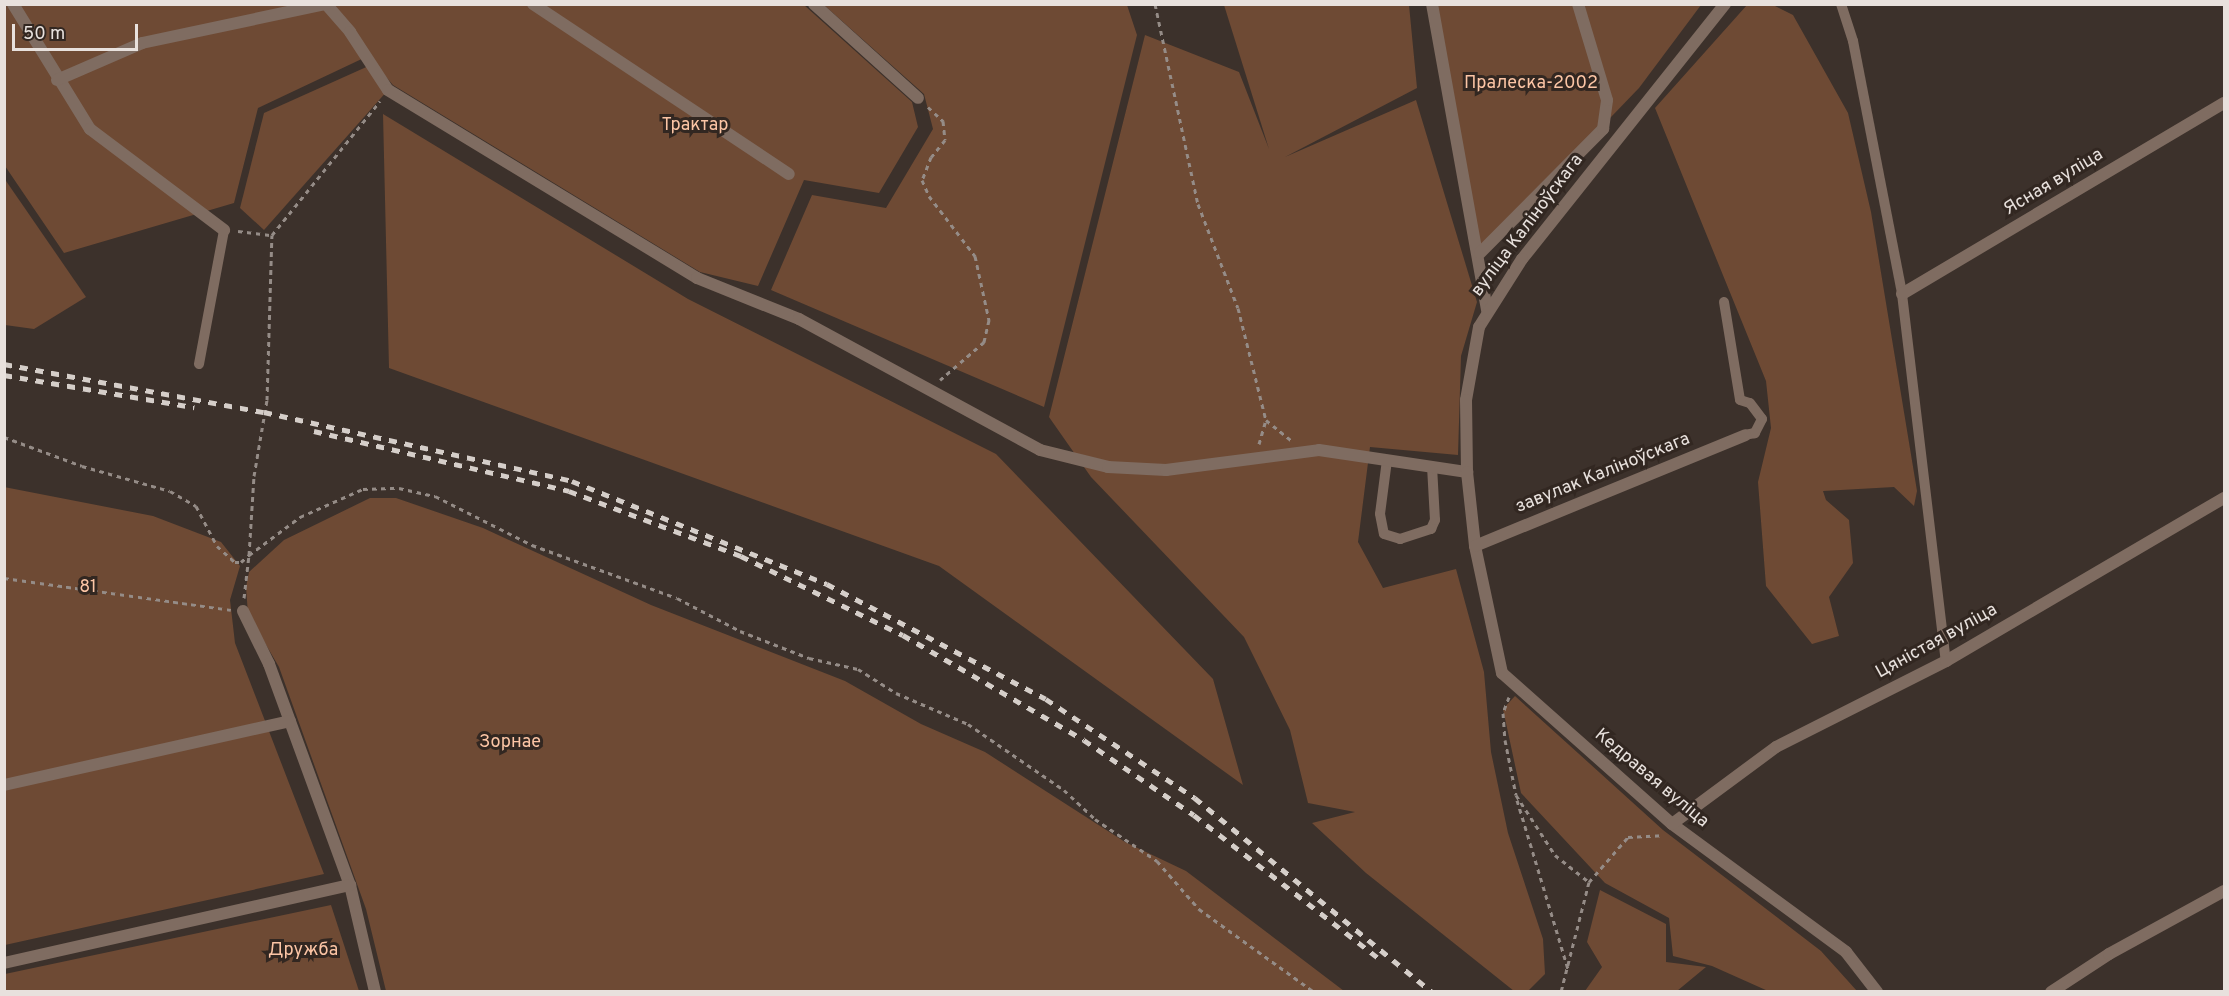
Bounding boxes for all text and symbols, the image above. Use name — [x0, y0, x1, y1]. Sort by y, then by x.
scale bar — [15, 12, 141, 50]
text: 50 m — [23, 23, 65, 46]
park label: Пралеска-2002 — [1464, 73, 1598, 95]
park label: Трактар — [662, 115, 728, 137]
street label: Ясная вуліца — [2000, 145, 2108, 221]
street label: вуліца Каліноўскага — [1467, 151, 1589, 301]
street label: завулак Каліноўскага — [1512, 429, 1694, 519]
park label: 81 — [79, 577, 97, 599]
street label: Цяністая вуліца — [1873, 600, 2001, 684]
street label: Кедравая вуліца — [1589, 725, 1713, 833]
park label: Зорнае — [479, 732, 541, 754]
park label: Дружба — [268, 940, 338, 962]

